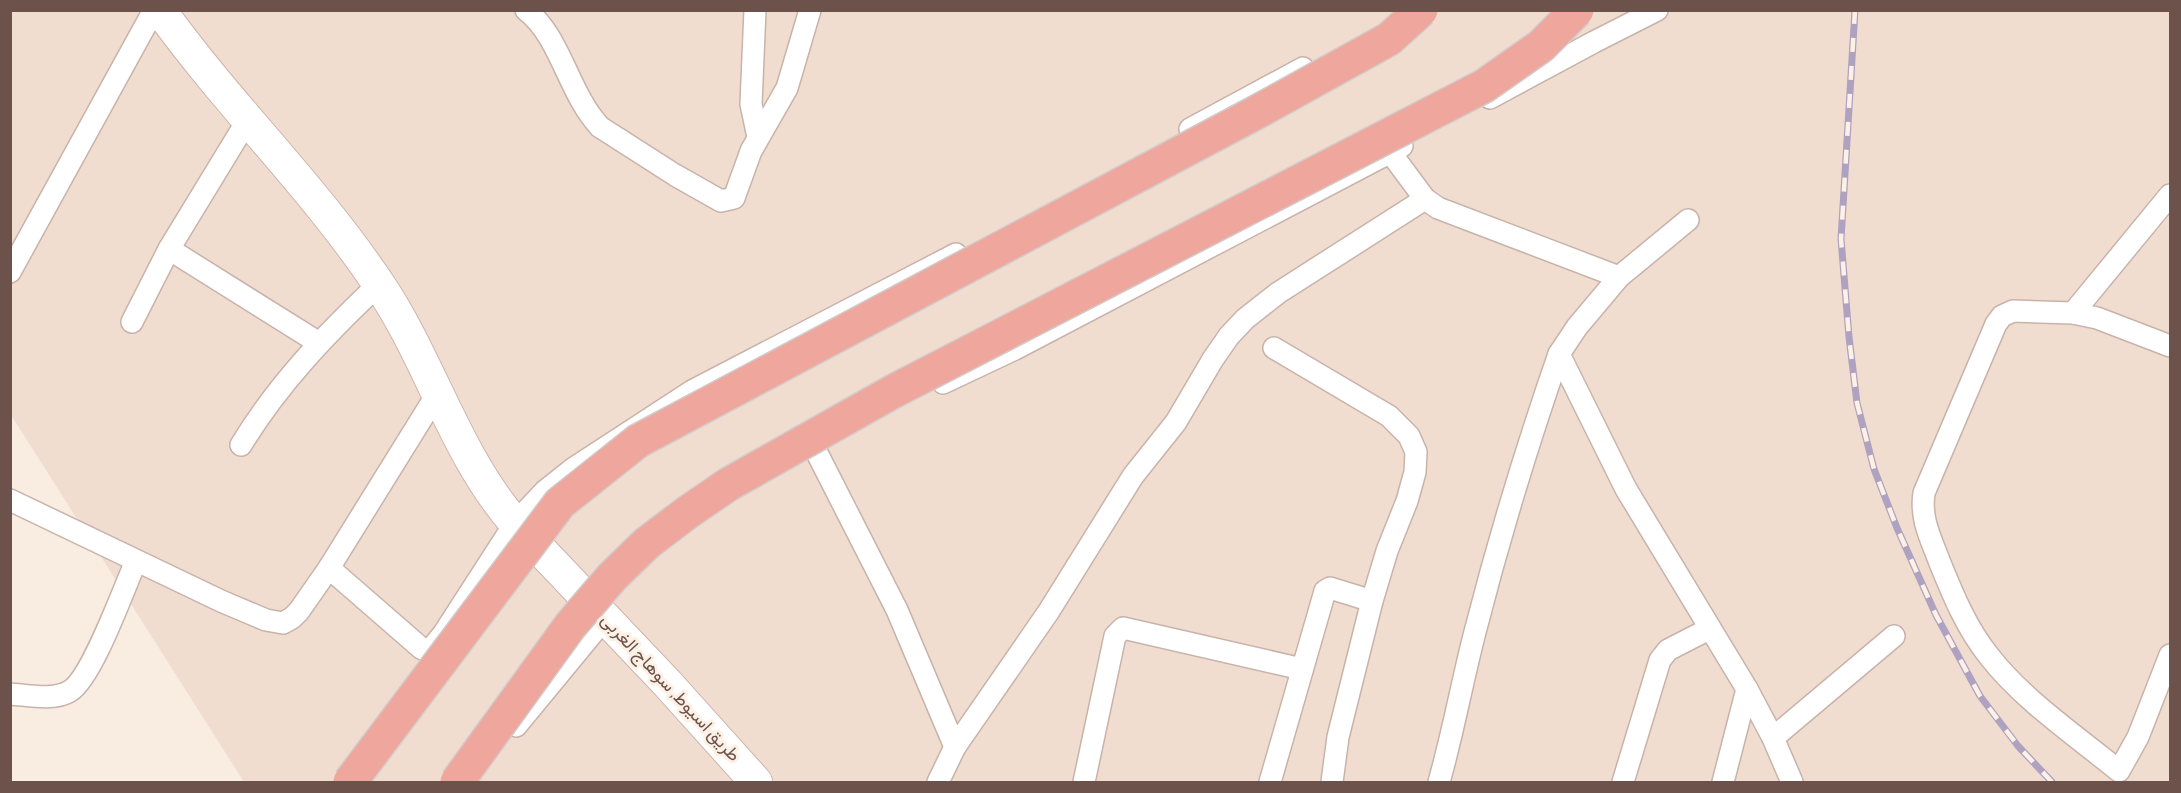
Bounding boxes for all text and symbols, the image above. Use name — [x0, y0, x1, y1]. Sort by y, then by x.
street label: طريق اسيوط, سوهاج الغربى — [596, 611, 743, 767]

